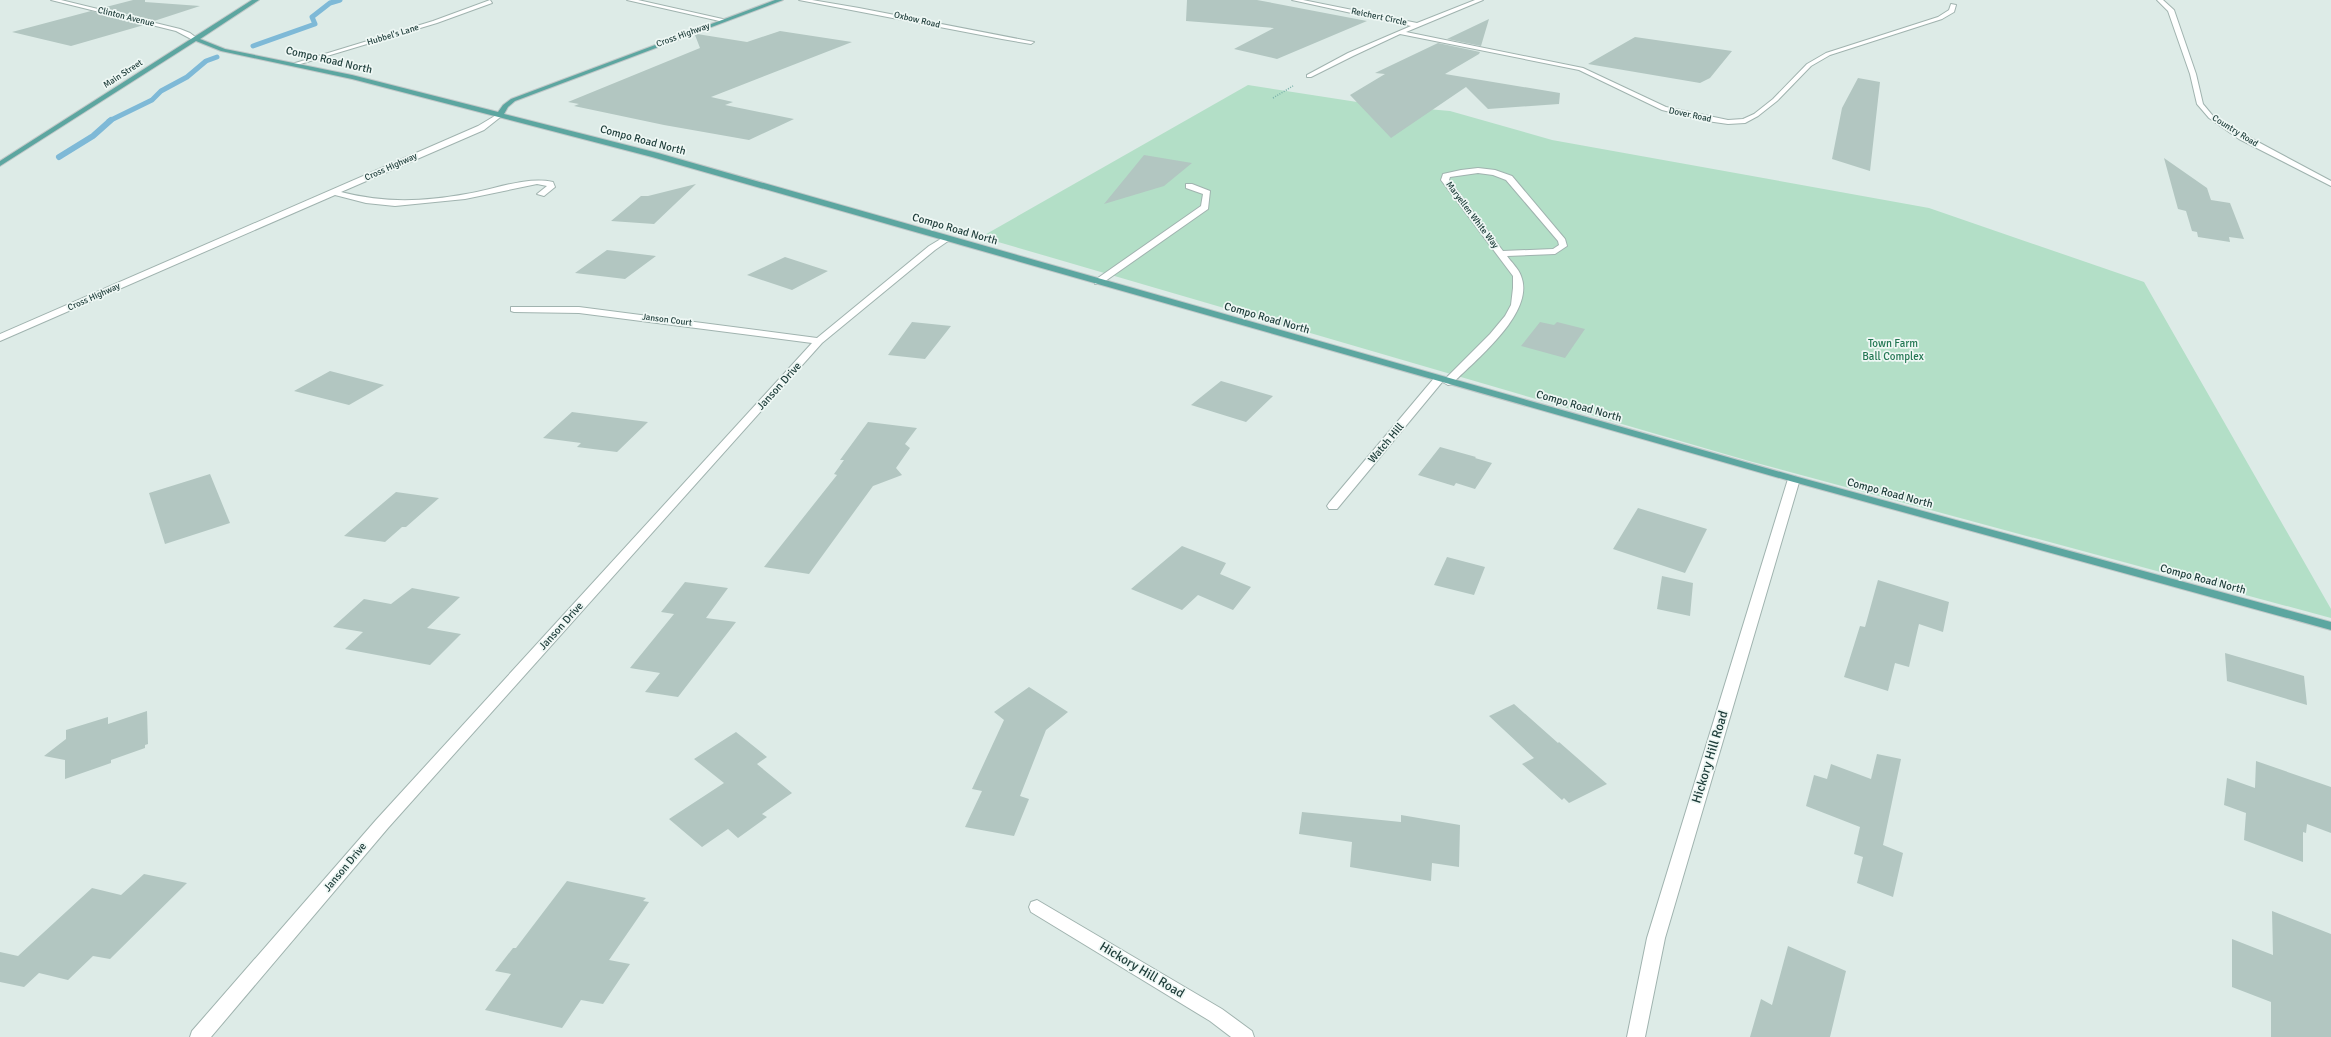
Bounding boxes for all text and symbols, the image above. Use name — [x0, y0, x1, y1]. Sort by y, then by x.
street label: Clinton Avenue — [96, 5, 156, 29]
street label: Reichert Circle — [1350, 6, 1408, 28]
street label: Oxbow Road — [893, 9, 941, 31]
street label: Cross Highway — [655, 20, 712, 50]
street label: Hubbel's Lane — [366, 22, 421, 48]
street label: Compo Road North — [285, 44, 373, 76]
street label: Main Street — [101, 57, 145, 91]
street label: Dover Road — [1668, 105, 1713, 125]
street label: Country Road — [2210, 113, 2260, 150]
street label: Compo Road North — [599, 122, 687, 158]
street label: Cross Highway — [363, 150, 420, 183]
street label: Maryellen White Way — [1443, 179, 1501, 251]
street label: Compo Road North — [911, 211, 999, 247]
street label: Cross Highway — [66, 280, 123, 313]
street label: Compo Road North — [1223, 300, 1311, 336]
street label: Janson Court — [641, 311, 693, 329]
park label: Town Farm Ball Complex — [1862, 337, 1924, 363]
street label: Janson Drive — [754, 359, 804, 413]
street label: Compo Road North — [1535, 388, 1623, 424]
street label: Watch Hill — [1365, 420, 1407, 466]
street label: Compo Road North — [1846, 475, 1934, 511]
street label: Compo Road North — [2159, 561, 2247, 597]
street label: Janson Drive — [536, 599, 586, 653]
street label: Hickory Hill Road — [1688, 709, 1732, 805]
street label: Janson Drive — [321, 840, 369, 894]
street label: Hickory Hill Road — [1097, 938, 1187, 1002]

